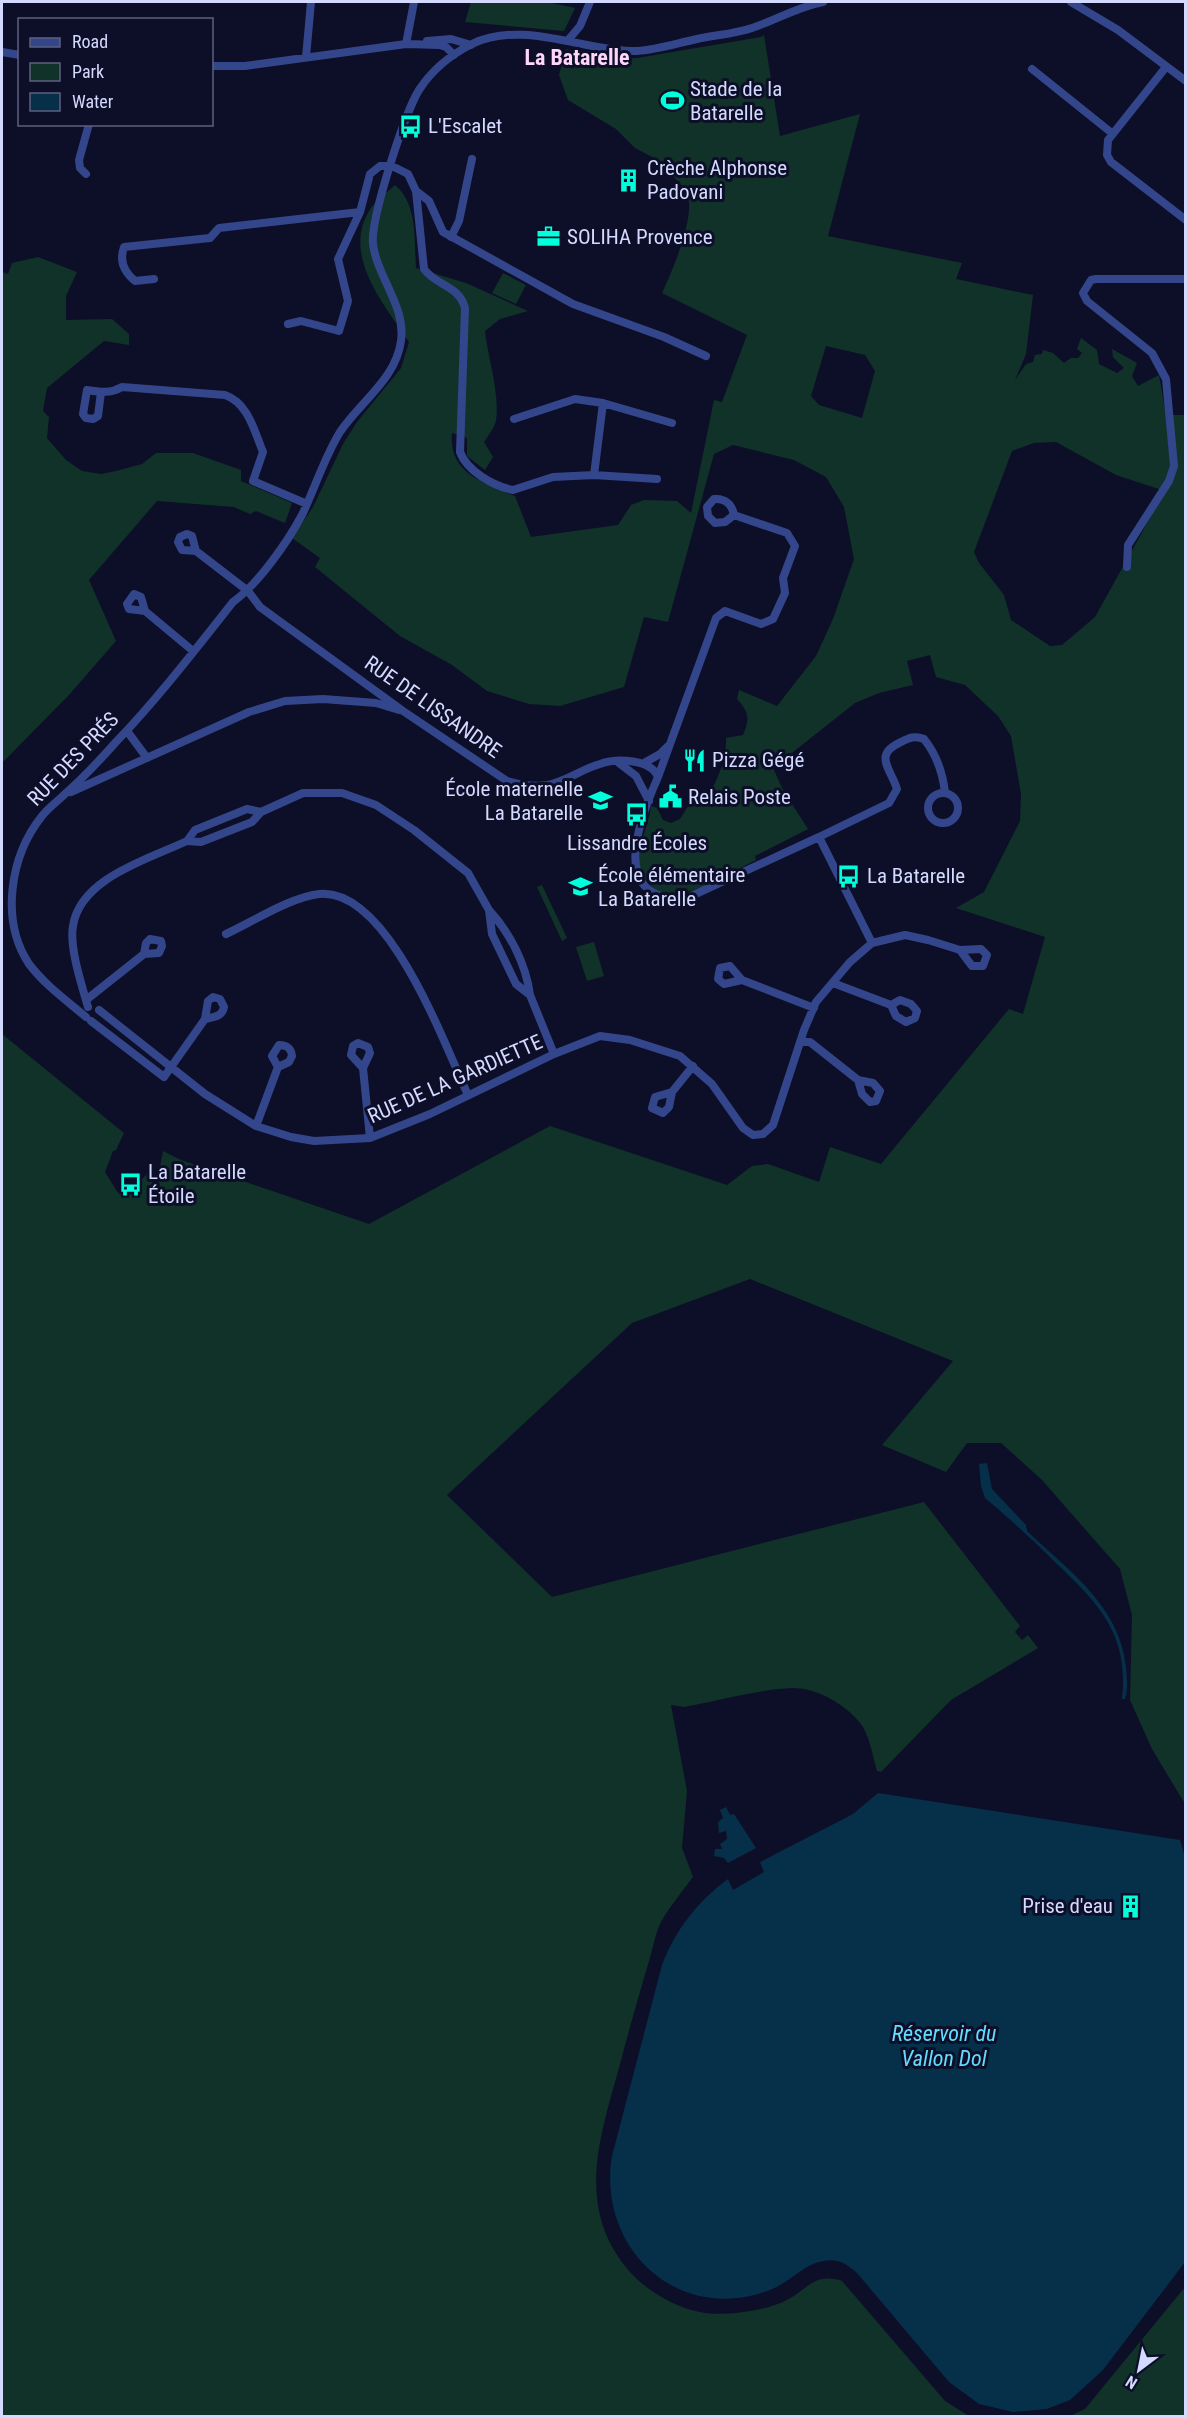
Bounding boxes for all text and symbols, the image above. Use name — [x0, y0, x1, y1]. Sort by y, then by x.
legend — [18, 18, 213, 126]
text: Road — [72, 31, 108, 52]
district label: La Batarelle — [524, 45, 630, 70]
text: Park — [72, 61, 104, 82]
place label: Stade de la Batarelle — [690, 77, 782, 125]
sports icon: Stade de la Batarelle — [659, 88, 685, 114]
text: Water — [72, 91, 114, 112]
bus stop icon: L'Escalet — [397, 113, 423, 139]
place label: L'Escalet — [428, 114, 502, 138]
place label: Crèche Alphonse Padovani — [647, 156, 787, 204]
building icon: Crèche Alphonse Padovani — [616, 167, 642, 193]
office icon: SOLIHA Provence — [536, 224, 562, 250]
place label: SOLIHA Provence — [567, 225, 713, 249]
street label: RUE DE LISSANDRE — [360, 651, 506, 763]
street label: RUE DES PRÉS — [23, 707, 124, 811]
restaurant icon: Pizza Gégé — [681, 747, 707, 773]
place label: Pizza Gégé — [712, 748, 804, 772]
place label: École maternelle La Batarelle — [445, 777, 583, 825]
public building icon: Relais Poste — [657, 784, 683, 810]
place label: Relais Poste — [688, 785, 791, 809]
school or university icon: École maternelle La Batarelle — [588, 788, 614, 814]
bus stop icon: Lissandre Écoles — [624, 802, 650, 828]
place label: Lissandre Écoles — [567, 831, 707, 855]
place label: École élémentaire La Batarelle — [598, 863, 746, 911]
bus stop icon: La Batarelle — [836, 863, 862, 889]
place label: La Batarelle — [867, 864, 965, 888]
school or university icon: École élémentaire La Batarelle — [567, 874, 593, 900]
street label: RUE DE LA GARDIETTE — [364, 1030, 546, 1128]
place label: La Batarelle Étoile — [148, 1160, 246, 1208]
bus stop icon: La Batarelle Étoile — [117, 1171, 143, 1197]
building icon: Prise d'eau — [1118, 1893, 1144, 1919]
place label: Prise d'eau — [1022, 1894, 1113, 1918]
water label: Réservoir du Vallon Dol — [892, 2021, 996, 2071]
north arrow — [1109, 2340, 1169, 2400]
text: N — [1122, 2372, 1141, 2393]

